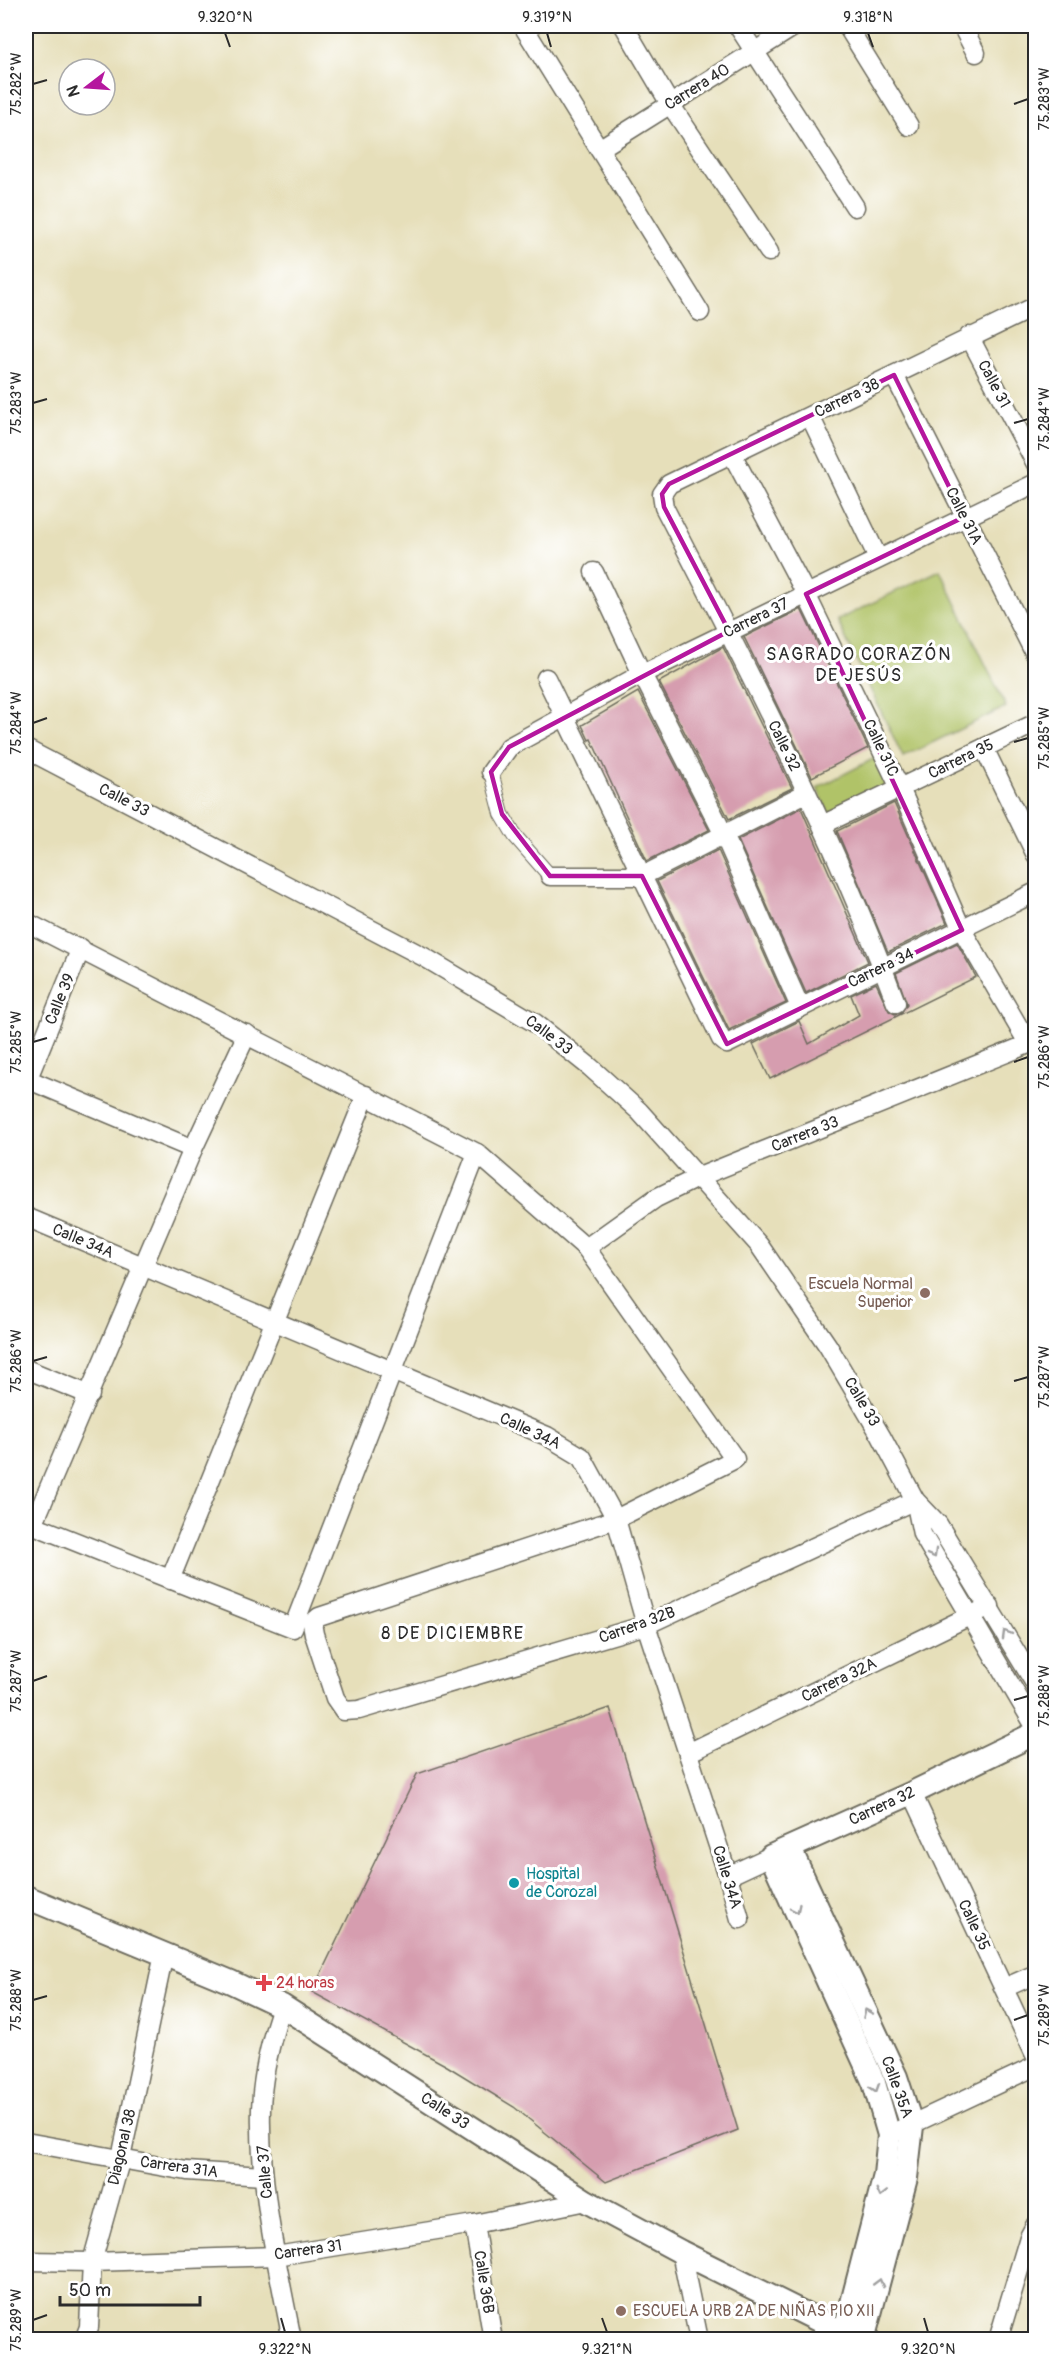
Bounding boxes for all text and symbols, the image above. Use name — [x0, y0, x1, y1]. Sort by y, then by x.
text: 9.320°N — [198, 8, 252, 27]
text: 9.319°N — [522, 8, 572, 27]
text: 9.318°N — [843, 8, 893, 27]
text: 75.282°W — [7, 52, 26, 116]
north arrow — [57, 57, 117, 117]
street label: Carrera 40 — [661, 59, 733, 115]
text: 75.283°W — [1035, 67, 1054, 131]
text: N — [62, 83, 85, 99]
street label: Calle 31 — [973, 357, 1015, 411]
text: 75.283°W — [7, 371, 26, 435]
street label: Carrera 38 — [811, 374, 883, 422]
text: 75.284°W — [1035, 387, 1054, 451]
street label: Calle 31A — [941, 484, 987, 548]
street label: Carrera 37 — [720, 593, 792, 642]
district label: SAGRADO CORAZÓN DE JESÚS — [766, 642, 952, 687]
text: 75.284°W — [7, 691, 26, 755]
text: 75.285°W — [1035, 706, 1054, 769]
street label: Calle 31C — [859, 716, 903, 780]
street label: Calle 32 — [763, 717, 805, 775]
street label: Carrera 35 — [925, 735, 997, 783]
street label: Calle 33 — [95, 779, 153, 821]
street label: Carrera 34 — [845, 943, 917, 993]
street label: Calle 39 — [41, 970, 79, 1028]
text: 75.285°W — [7, 1010, 26, 1073]
street label: Calle 33 — [521, 1011, 577, 1059]
text: 75.286°W — [1035, 1025, 1054, 1089]
street label: Carrera 33 — [768, 1111, 842, 1157]
street label: Calle 34A — [49, 1219, 117, 1263]
place label: Escuela Normal Superior — [808, 1274, 913, 1312]
marker: Escuela Normal Superior — [918, 1286, 932, 1300]
text: 75.286°W — [7, 1329, 26, 1393]
text: 75.287°W — [1035, 1346, 1054, 1408]
street label: Calle 33 — [839, 1374, 885, 1430]
street label: Calle 34A — [496, 1408, 564, 1454]
one-way arrow — [926, 1548, 938, 1558]
street label: Carrera 32B — [596, 1602, 678, 1648]
district label: 8 DE DICIEMBRE — [381, 1622, 525, 1645]
one-way arrow — [1002, 1630, 1013, 1640]
text: 75.287°W — [7, 1650, 26, 1712]
street label: Carrera 32A — [798, 1653, 880, 1707]
text: 75.288°W — [1035, 1665, 1054, 1727]
street label: Carrera 32 — [846, 1782, 918, 1830]
street label: Calle 34A — [708, 1843, 746, 1911]
place label: Hospital de Corozal — [526, 1864, 597, 1902]
marker: Hospital de Corozal — [507, 1876, 521, 1890]
street label: Calle 35 — [954, 1896, 994, 1954]
one-way arrow — [788, 1903, 800, 1914]
text: 75.288°W — [7, 1969, 26, 2031]
place label: 24 horas — [276, 1973, 334, 1993]
marker: 24 horas — [257, 1976, 271, 1990]
text: 75.289°W — [1035, 1984, 1054, 2046]
one-way arrow — [862, 2008, 874, 2019]
street label: Calle 35A — [877, 2053, 917, 2121]
one-way arrow — [868, 2082, 880, 2093]
street label: Calle 33 — [417, 2088, 473, 2134]
street label: Diagonal 38 — [104, 2107, 140, 2187]
street label: Calle 37 — [253, 2144, 277, 2200]
street label: Carrera 31A — [139, 2152, 219, 2182]
one-way arrow — [875, 2188, 888, 2198]
street label: Carrera 31 — [273, 2235, 343, 2265]
street label: Calle 36B — [469, 2249, 499, 2315]
scale bar — [60, 2269, 200, 2307]
text: 50 m — [69, 2279, 111, 2302]
one-way arrow — [872, 2279, 884, 2289]
text: 75.289°W — [7, 2289, 26, 2351]
place label: ESCUELA URB 2A DE NIÑAS PIO XII — [633, 2301, 875, 2321]
marker: ESCUELA URB 2A DE NIÑAS PIO XII — [614, 2304, 628, 2318]
text: 9.322°N — [259, 2340, 311, 2359]
text: 9.321°N — [582, 2340, 632, 2359]
text: 9.320°N — [901, 2340, 955, 2359]

